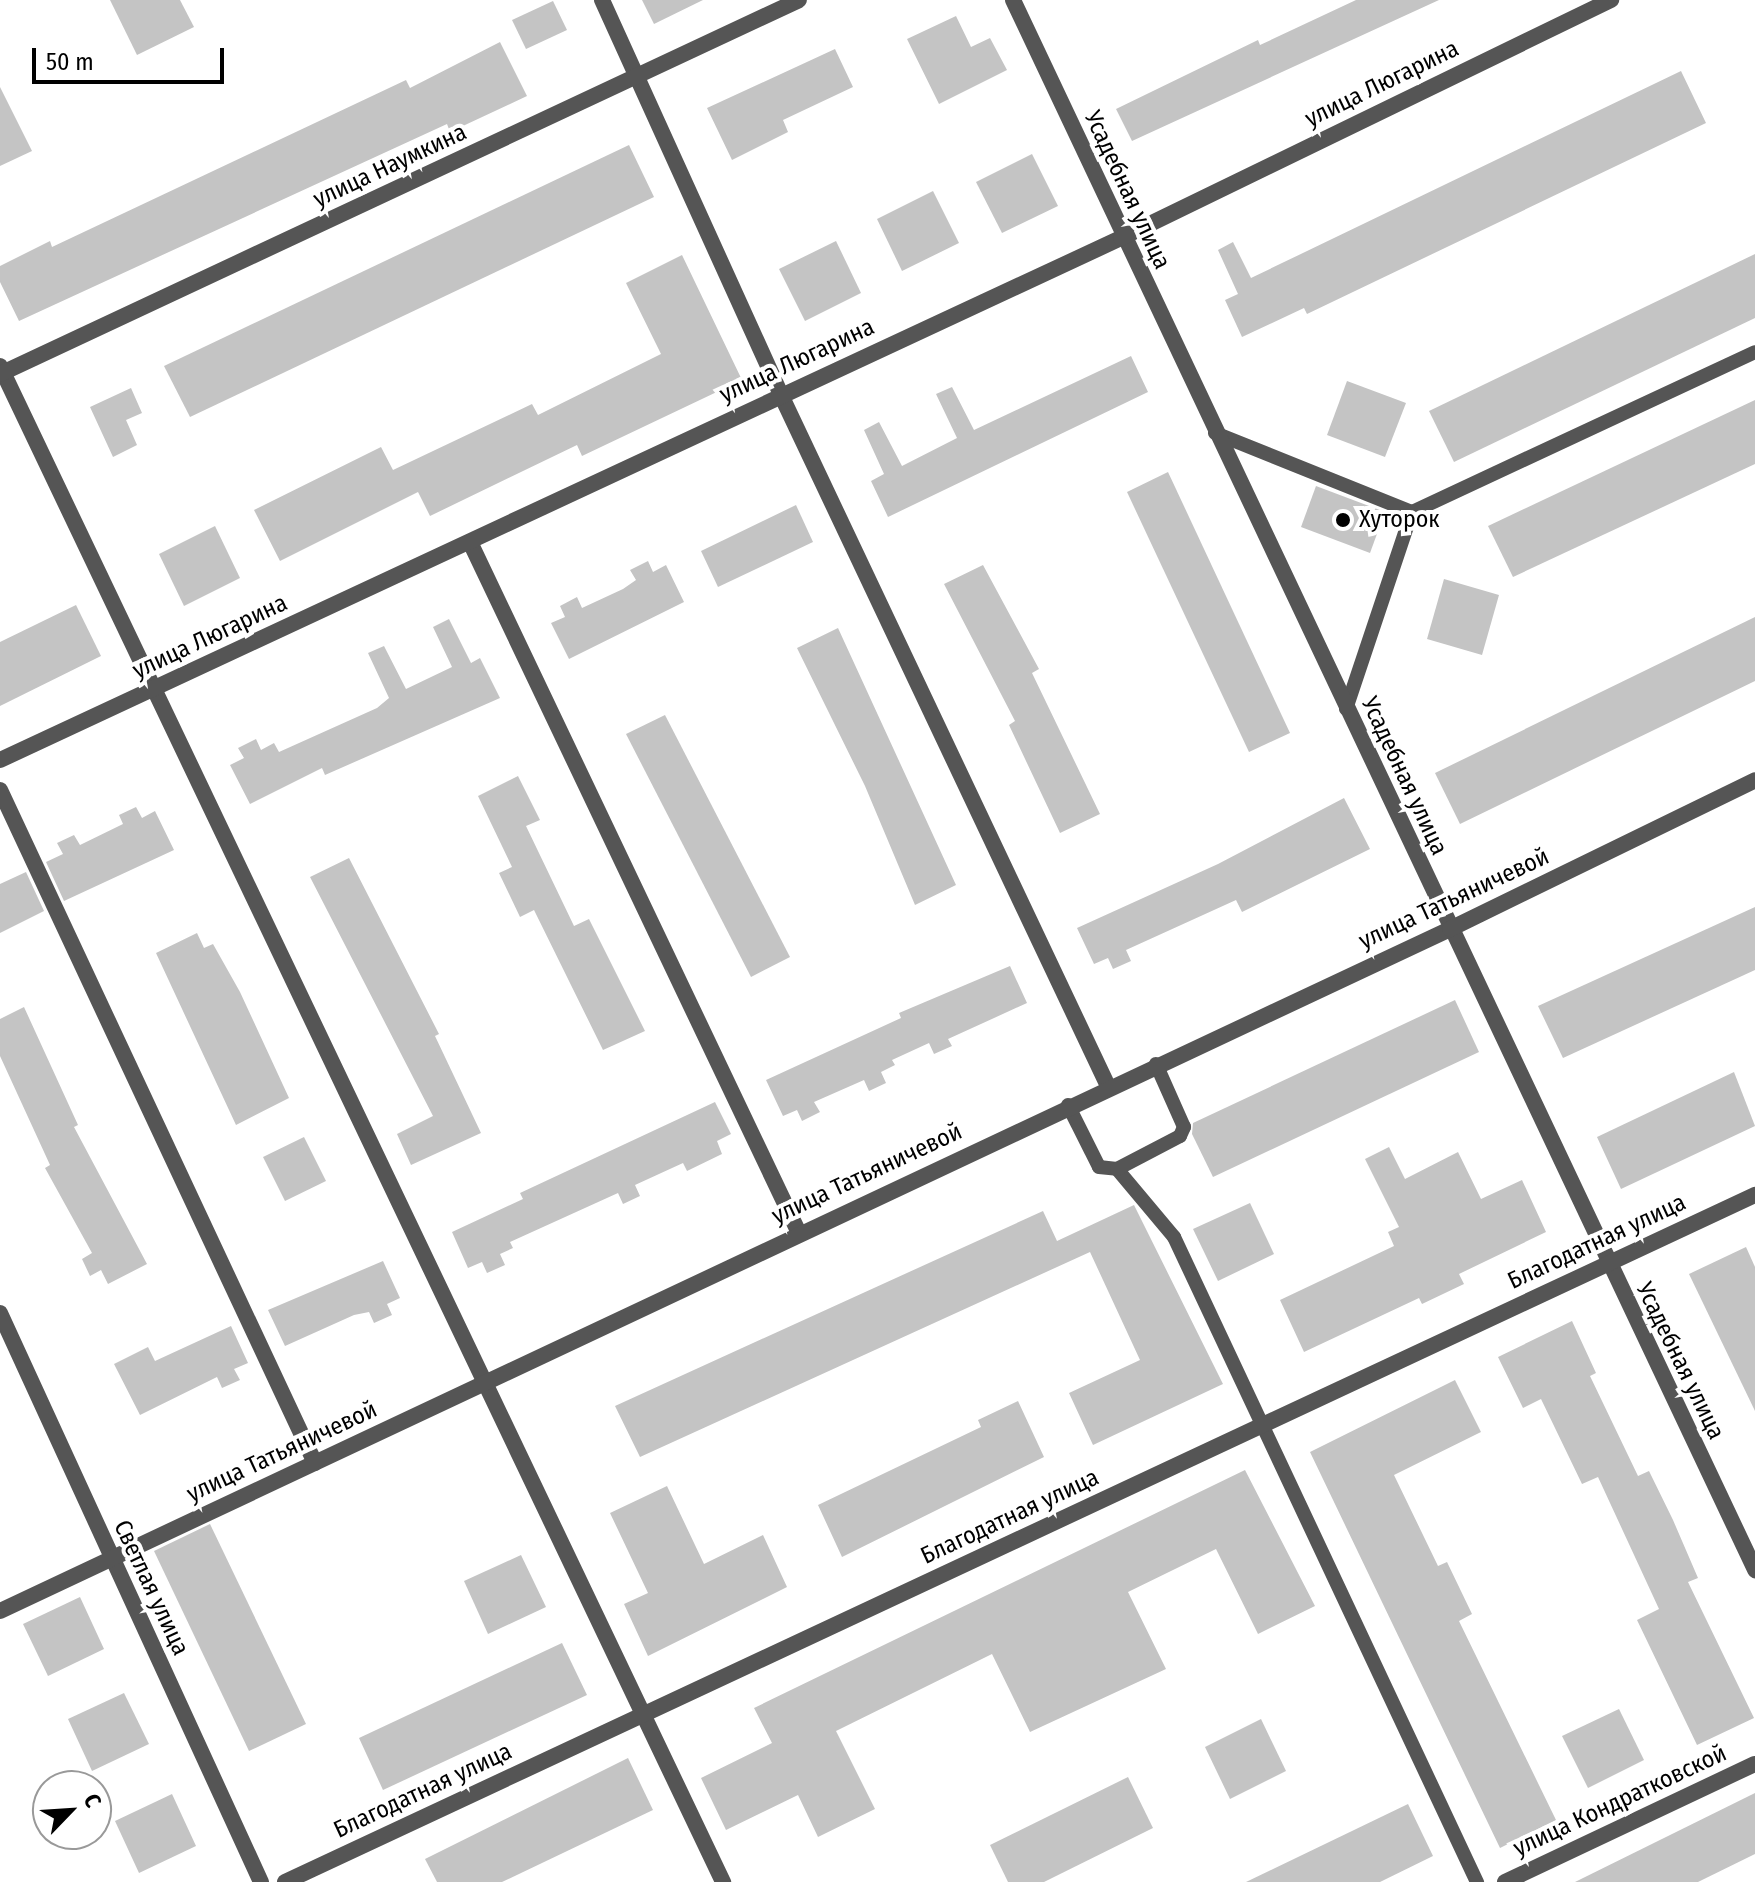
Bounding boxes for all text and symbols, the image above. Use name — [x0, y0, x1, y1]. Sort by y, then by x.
scale bar — [36, 32, 228, 82]
street label: улица Люгарина — [1301, 34, 1463, 134]
text: 50 m — [46, 48, 94, 76]
street label: Усадебная улица — [1078, 106, 1176, 274]
street label: улица Наумкина — [309, 118, 471, 214]
street label: улица Люгарина — [715, 313, 879, 409]
place label: Хуторок — [1359, 506, 1440, 534]
marker: Хуторок — [1334, 511, 1352, 529]
street label: улица Люгарина — [128, 589, 292, 685]
street label: Усадебная улица — [1355, 692, 1453, 860]
street label: улица Татьяничевой — [1354, 842, 1554, 956]
street label: улица Татьяничевой — [767, 1117, 967, 1231]
street label: Благодатная улица — [1503, 1188, 1691, 1296]
street label: Усадебная улица — [1630, 1278, 1730, 1444]
street label: улица Татьяничевой — [182, 1395, 382, 1509]
street label: Благодатная улица — [916, 1463, 1104, 1571]
street label: Светлая улица — [107, 1516, 195, 1660]
street label: Благодатная улица — [329, 1737, 517, 1845]
street label: улица Кондратковской — [1509, 1739, 1731, 1863]
north arrow — [32, 1770, 112, 1850]
text: С — [78, 1790, 107, 1811]

